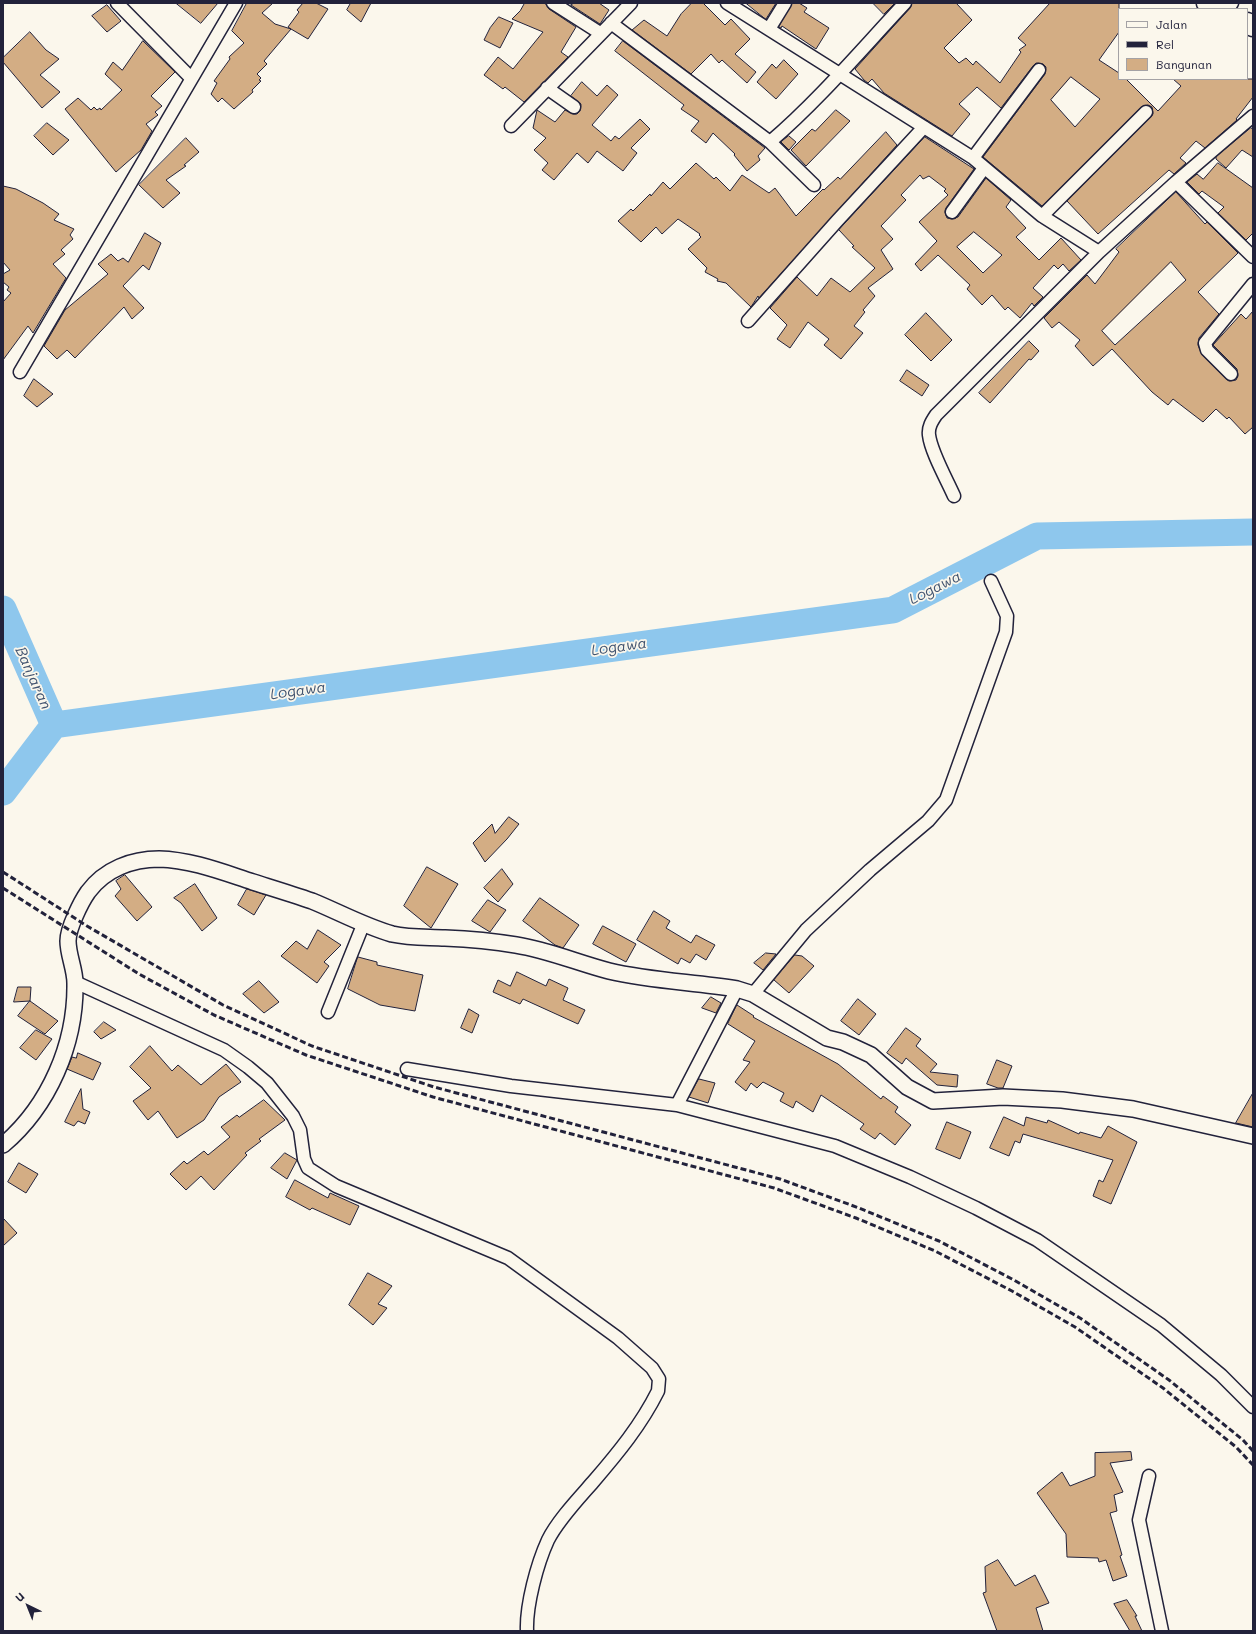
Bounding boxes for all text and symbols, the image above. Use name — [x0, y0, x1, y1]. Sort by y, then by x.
legend — [1118, 8, 1248, 80]
text: Jalan — [1156, 16, 1187, 32]
text: Rel — [1156, 36, 1174, 52]
text: Bangunan — [1156, 56, 1212, 72]
water label: Logawa — [906, 567, 964, 609]
water label: Logawa — [590, 634, 648, 660]
water label: Banjaran — [11, 644, 55, 712]
water label: Logawa — [269, 678, 327, 704]
north arrow — [8, 1586, 48, 1626]
text: U — [12, 1589, 27, 1605]

